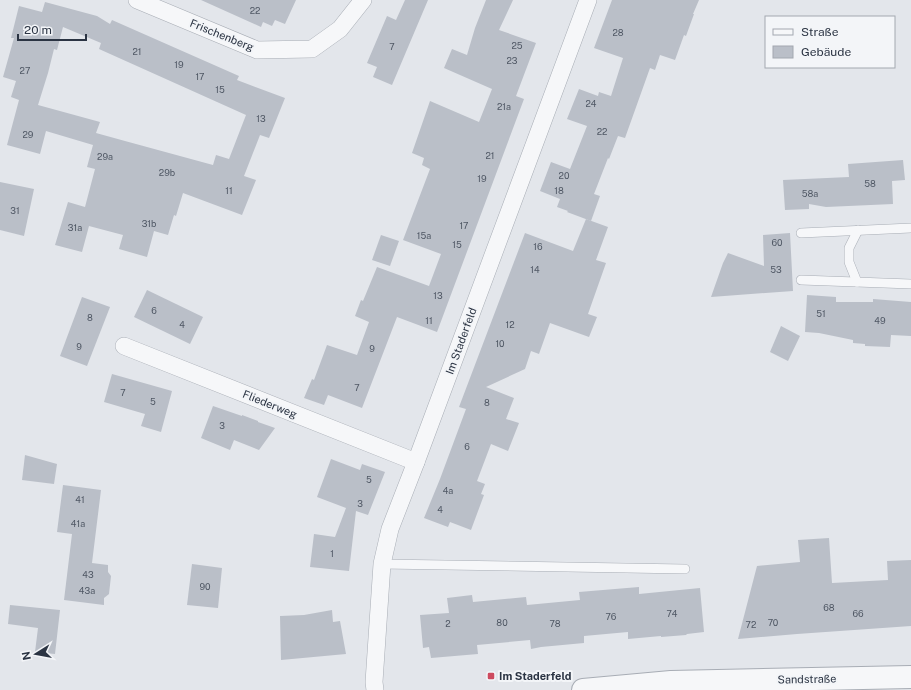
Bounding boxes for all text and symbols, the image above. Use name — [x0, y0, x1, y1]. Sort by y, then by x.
house number: 22 — [250, 5, 260, 16]
scale bar — [18, 16, 86, 42]
legend — [765, 16, 895, 68]
street label: Frischenberg — [188, 17, 256, 53]
text: 20 m — [24, 23, 52, 37]
text: Straße — [801, 25, 839, 39]
house number: 28 — [612, 27, 624, 38]
house number: 25 — [511, 40, 523, 51]
house number: 7 — [389, 41, 395, 52]
text: Gebäude — [801, 45, 851, 59]
house number: 21 — [132, 46, 142, 57]
house number: 23 — [506, 55, 518, 66]
house number: 19 — [174, 59, 184, 70]
house number: 27 — [20, 65, 30, 76]
house number: 17 — [195, 71, 205, 82]
house number: 15 — [215, 84, 225, 95]
house number: 24 — [585, 98, 597, 109]
house number: 21a — [497, 101, 511, 112]
house number: 13 — [256, 113, 266, 124]
house number: 22 — [597, 126, 607, 137]
house number: 29 — [23, 129, 34, 140]
house number: 21 — [485, 150, 495, 161]
house number: 29a — [97, 151, 113, 162]
house number: 29b — [159, 167, 175, 178]
house number: 20 — [559, 170, 570, 181]
house number: 19 — [477, 173, 487, 184]
house number: 58 — [864, 178, 876, 189]
house number: 11 — [225, 185, 233, 196]
house number: 18 — [554, 185, 564, 196]
house number: 58a — [802, 188, 818, 199]
house number: 31 — [10, 205, 20, 216]
house number: 31b — [142, 218, 156, 229]
house number: 17 — [459, 220, 469, 231]
house number: 31a — [68, 222, 82, 233]
house number: 15a — [417, 230, 431, 241]
house number: 60 — [771, 237, 783, 248]
house number: 15 — [452, 239, 462, 250]
house number: 16 — [533, 241, 543, 252]
house number: 14 — [530, 264, 540, 275]
house number: 53 — [770, 264, 782, 275]
house number: 13 — [433, 290, 443, 301]
house number: 6 — [151, 305, 157, 316]
street label: Im Staderfeld — [443, 306, 479, 376]
house number: 51 — [816, 308, 826, 319]
house number: 8 — [87, 312, 93, 323]
house number: 11 — [425, 315, 433, 326]
house number: 49 — [874, 315, 886, 326]
house number: 4 — [179, 319, 185, 330]
house number: 12 — [505, 319, 515, 330]
house number: 10 — [495, 338, 505, 349]
house number: 9 — [76, 341, 82, 352]
house number: 9 — [369, 343, 375, 354]
house number: 7 — [354, 382, 360, 393]
house number: 7 — [120, 387, 126, 398]
street label: Fliederweg — [241, 388, 299, 420]
house number: 5 — [150, 396, 156, 407]
house number: 8 — [484, 397, 490, 408]
house number: 3 — [219, 420, 225, 431]
house number: 6 — [464, 441, 470, 452]
house number: 5 — [366, 474, 372, 485]
house number: 4a — [443, 485, 453, 496]
house number: 41 — [75, 494, 85, 505]
house number: 3 — [357, 498, 363, 509]
house number: 4 — [437, 504, 443, 515]
house number: 41a — [71, 518, 85, 529]
house number: 1 — [330, 548, 334, 559]
house number: 43 — [82, 569, 94, 580]
house number: 90 — [199, 581, 211, 592]
house number: 43a — [79, 585, 95, 596]
house number: 68 — [823, 602, 835, 613]
house number: 74 — [667, 608, 678, 619]
house number: 66 — [852, 608, 864, 619]
house number: 76 — [606, 611, 617, 622]
house number: 80 — [496, 617, 508, 628]
house number: 70 — [768, 617, 779, 628]
house number: 2 — [445, 618, 451, 629]
house number: 78 — [549, 618, 561, 629]
house number: 72 — [746, 619, 756, 630]
north arrow — [16, 634, 56, 674]
text: N — [19, 651, 33, 661]
place label: Im Staderfeld — [499, 670, 571, 682]
marker: Im Staderfeld — [486, 671, 496, 681]
street label: Sandstraße — [777, 672, 837, 686]

